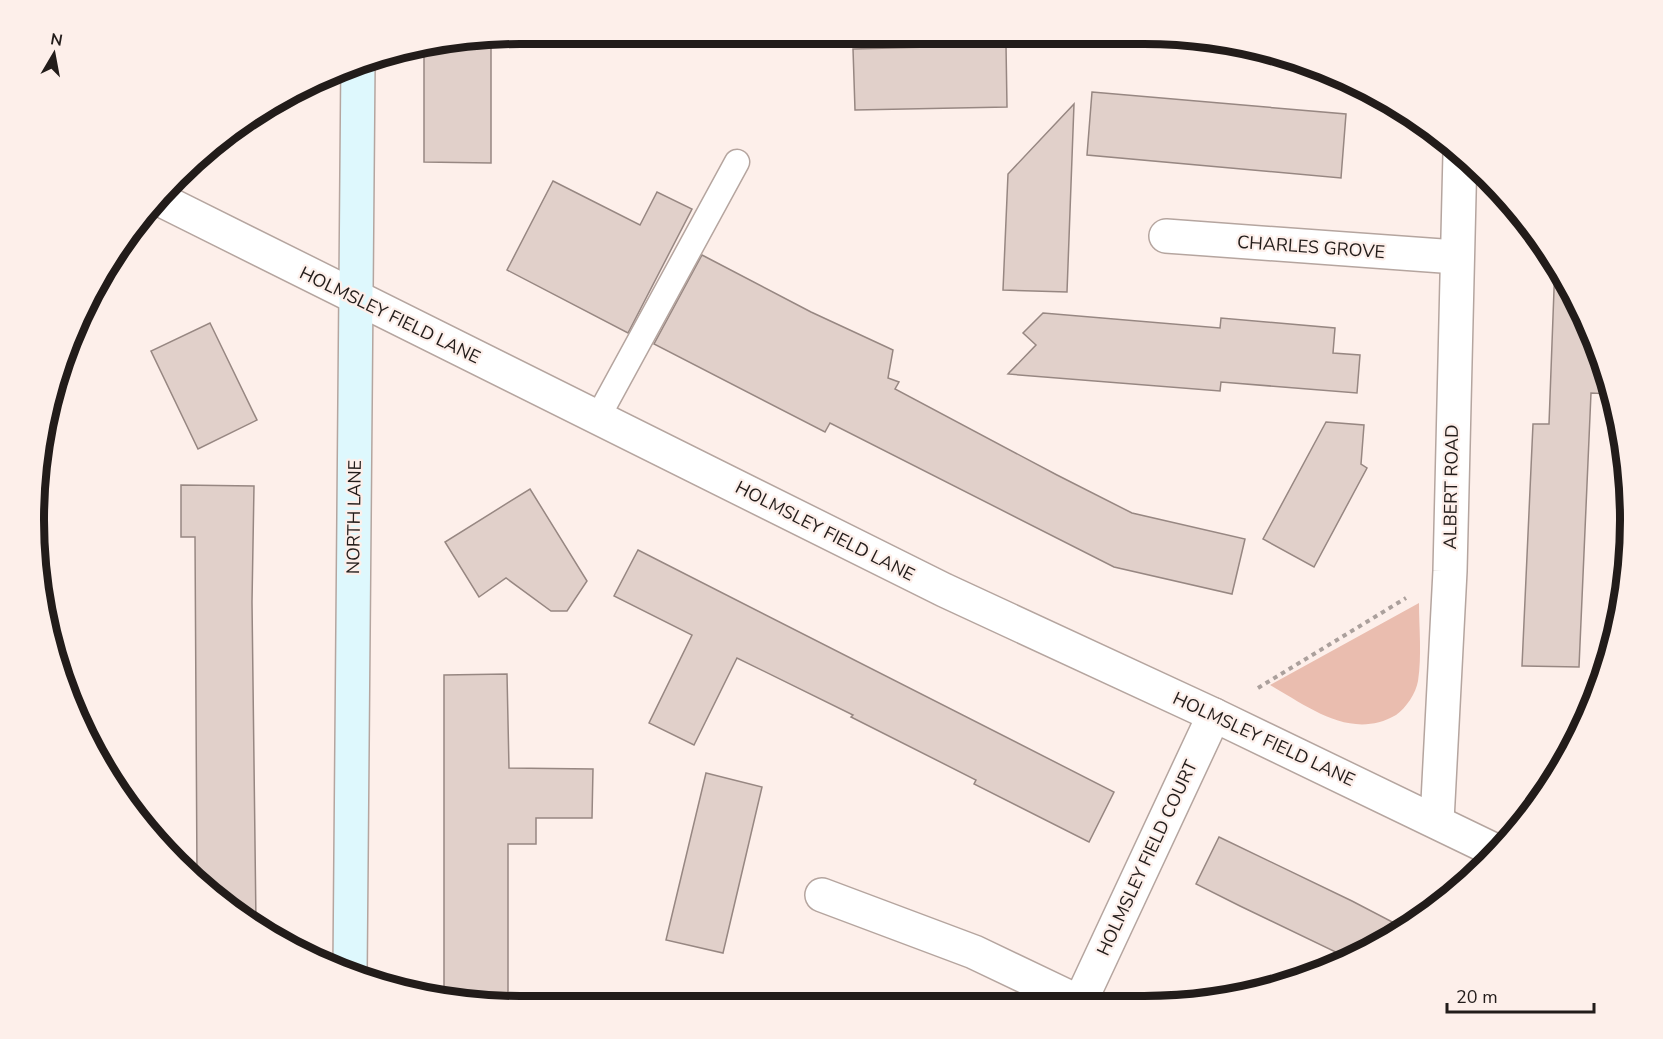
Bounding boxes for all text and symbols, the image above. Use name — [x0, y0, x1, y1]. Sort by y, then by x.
north arrow — [24, 24, 84, 84]
text: N — [49, 28, 64, 52]
street label: CHARLES GROVE — [1236, 230, 1386, 264]
street label: HOLMSLEY FIELD LANE — [296, 261, 484, 369]
street label: ALBERT ROAD — [1438, 424, 1464, 550]
street label: NORTH LANE — [341, 460, 367, 574]
street label: HOLMSLEY FIELD LANE — [731, 475, 919, 587]
street label: HOLMSLEY FIELD LANE — [1169, 686, 1359, 792]
street label: HOLMSLEY FIELD COURT — [1091, 756, 1203, 960]
scale bar — [1447, 976, 1594, 1014]
text: 20 m — [1456, 985, 1498, 1009]

